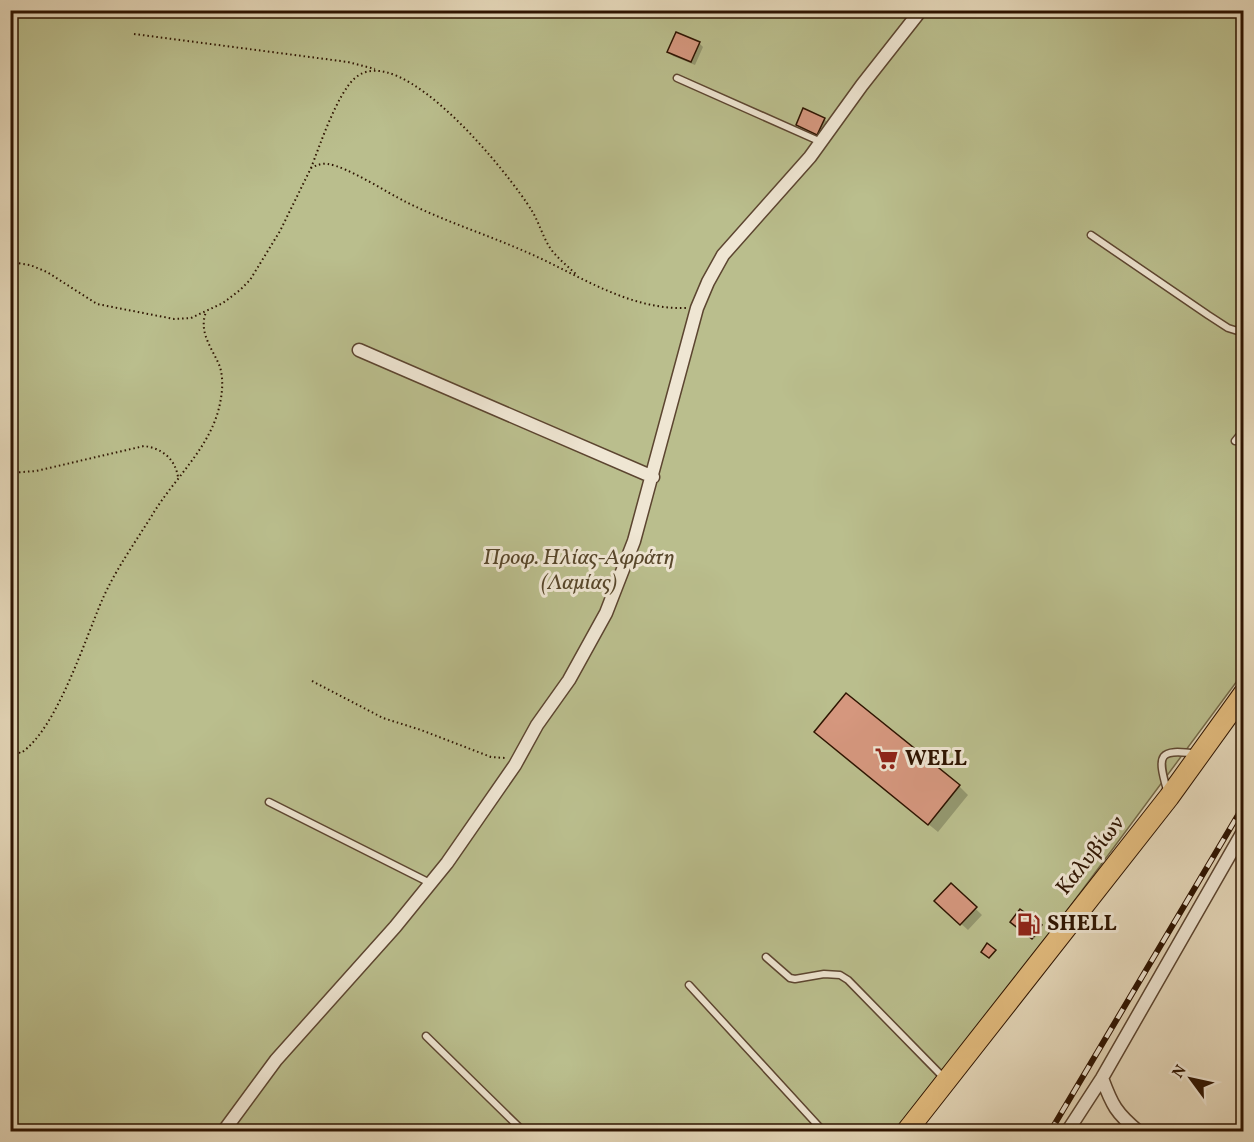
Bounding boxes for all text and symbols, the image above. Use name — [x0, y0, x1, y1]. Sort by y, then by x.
park label: Προφ. Ηλίας-Αφράτη (Λαμίας) — [483, 543, 675, 599]
place label: WELL — [905, 744, 967, 775]
supermarket icon: WELL — [874, 746, 900, 772]
street label: Καλυβίων — [1049, 809, 1133, 902]
place label: SHELL — [1047, 909, 1117, 940]
fuel station icon: SHELL — [1016, 911, 1042, 937]
north arrow — [1161, 1049, 1221, 1109]
text: N — [1168, 1061, 1193, 1083]

